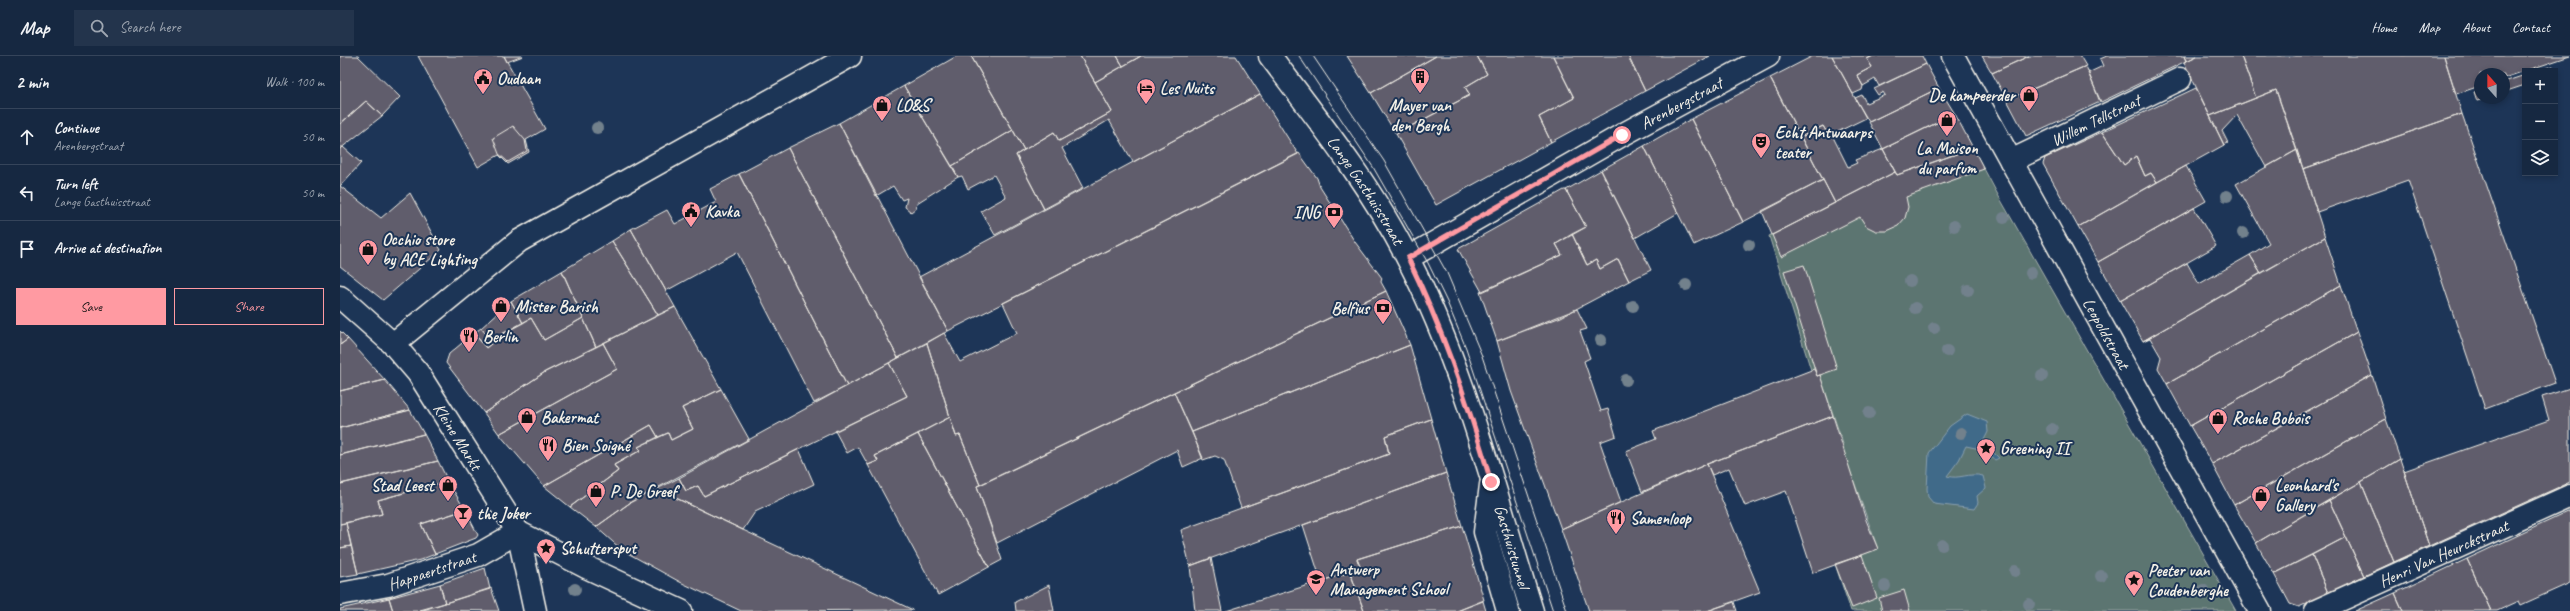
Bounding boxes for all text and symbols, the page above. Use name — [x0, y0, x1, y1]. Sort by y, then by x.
search box — [74, 10, 354, 46]
text: Map — [20, 16, 50, 40]
icon: search — [88, 17, 110, 39]
text: Search here — [120, 18, 181, 37]
text: Home — [2371, 19, 2397, 36]
text: Map — [2419, 19, 2440, 36]
text: About — [2462, 19, 2490, 36]
text: Contact — [2512, 19, 2550, 36]
building icon: Mayer van den Bergh — [1409, 66, 1431, 94]
public building icon: Oudaan — [472, 67, 494, 95]
place label: Oudaan — [497, 68, 542, 89]
north arrow — [2474, 68, 2510, 104]
map controls — [2522, 68, 2558, 176]
button: + — [2522, 68, 2558, 104]
street label: Arenbergstraat — [1636, 71, 1728, 134]
text: 2 min — [16, 72, 49, 93]
text: Walk · 100 m — [265, 74, 324, 90]
hotel icon: Les Nuits — [1135, 77, 1157, 105]
place label: Les Nuits — [1160, 78, 1216, 99]
shop icon: De kampeerder — [2018, 84, 2040, 112]
place label: De kampeerder — [1929, 85, 2017, 106]
street label: Willem Tellstraat — [2048, 88, 2146, 150]
shop icon: LO&S — [871, 94, 893, 122]
place label: LO&S — [896, 95, 933, 116]
place label: Mayer van den Bergh — [1389, 95, 1452, 136]
button: − — [2522, 104, 2558, 140]
shop icon: La Maison du parfum — [1936, 109, 1958, 137]
text: Continue — [54, 119, 99, 138]
place label: Echt Antwaarps teater — [1775, 122, 1874, 163]
icon: ahead — [16, 126, 38, 148]
route start — [1613, 126, 1631, 144]
text: 50 m — [302, 129, 324, 145]
theatre icon: Echt Antwaarps teater — [1750, 131, 1772, 159]
street label: Lange Gasthuisstraat — [1323, 132, 1410, 250]
text: Arenbergstraat — [54, 138, 123, 154]
place label: La Maison du parfum — [1916, 138, 1979, 179]
button: layers — [2522, 140, 2558, 176]
text: Turn left — [54, 175, 97, 194]
icon: left — [16, 182, 38, 204]
text: 50 m — [302, 185, 324, 201]
text: Lange Gasthuisstraat — [54, 194, 150, 210]
public building icon: Kavka — [680, 200, 702, 228]
place label: Kavka — [705, 201, 741, 222]
bank icon: ING — [1323, 201, 1345, 229]
place label: ING — [1294, 202, 1322, 223]
place label: Occhio store by ACE Lighting — [382, 229, 479, 270]
icon: arrive — [16, 238, 38, 260]
shop icon: Occhio store by ACE Lighting — [357, 238, 379, 266]
text: Arrive at destination — [54, 239, 161, 258]
button: Save — [16, 288, 166, 325]
button: Share — [174, 288, 324, 325]
street label: Leopoldstraat — [2078, 294, 2136, 375]
shop icon: Mister Barish — [490, 295, 512, 323]
place label: Mister Barish — [515, 296, 599, 317]
bank icon: Belfius — [1372, 297, 1394, 325]
place label: Belfius — [1331, 298, 1371, 319]
restaurant icon: Berlin — [458, 325, 480, 353]
place label: Berlin — [483, 326, 519, 347]
street label: Kleine Markt — [429, 399, 488, 476]
shop icon: Bakermat — [516, 406, 538, 434]
place label: Bakermat — [541, 407, 600, 428]
shop icon: Roche Bobois — [2207, 407, 2229, 435]
place label: Roche Bobois — [2232, 408, 2311, 429]
restaurant icon: Bien Soigné — [537, 434, 559, 462]
place label: Bien Soigné — [562, 435, 632, 456]
place icon: Greening II — [1975, 437, 1997, 465]
place label: Greening II — [2000, 438, 2073, 459]
route end — [1482, 473, 1500, 491]
shop icon: Stad Leest — [437, 474, 459, 502]
place label: Stad Leest — [371, 475, 436, 496]
place label: Leonhard's Gallery — [2275, 475, 2340, 516]
shop icon: P. De Greef — [585, 480, 607, 508]
place label: P. De Greef — [610, 481, 680, 502]
shop icon: Leonhard's Gallery — [2250, 484, 2272, 512]
bar icon: the Joker — [452, 502, 474, 530]
street label: Gasthuistunnel — [1490, 502, 1536, 594]
place label: the Joker — [477, 503, 532, 524]
restaurant icon: Samenloop — [1605, 507, 1627, 535]
place label: Samenloop — [1630, 508, 1692, 529]
street label: Henri Van Heurckstraat — [2376, 514, 2514, 592]
place icon: Schuttersput — [535, 537, 557, 565]
place label: Schuttersput — [560, 538, 638, 559]
street label: Happaertstraat — [385, 545, 481, 595]
place label: Antwerp Management School — [1330, 559, 1451, 600]
place label: Peeter van Coudenberghe — [2148, 560, 2229, 601]
school or university icon: Antwerp Management School — [1305, 568, 1327, 596]
place icon: Peeter van Coudenberghe — [2123, 569, 2145, 597]

